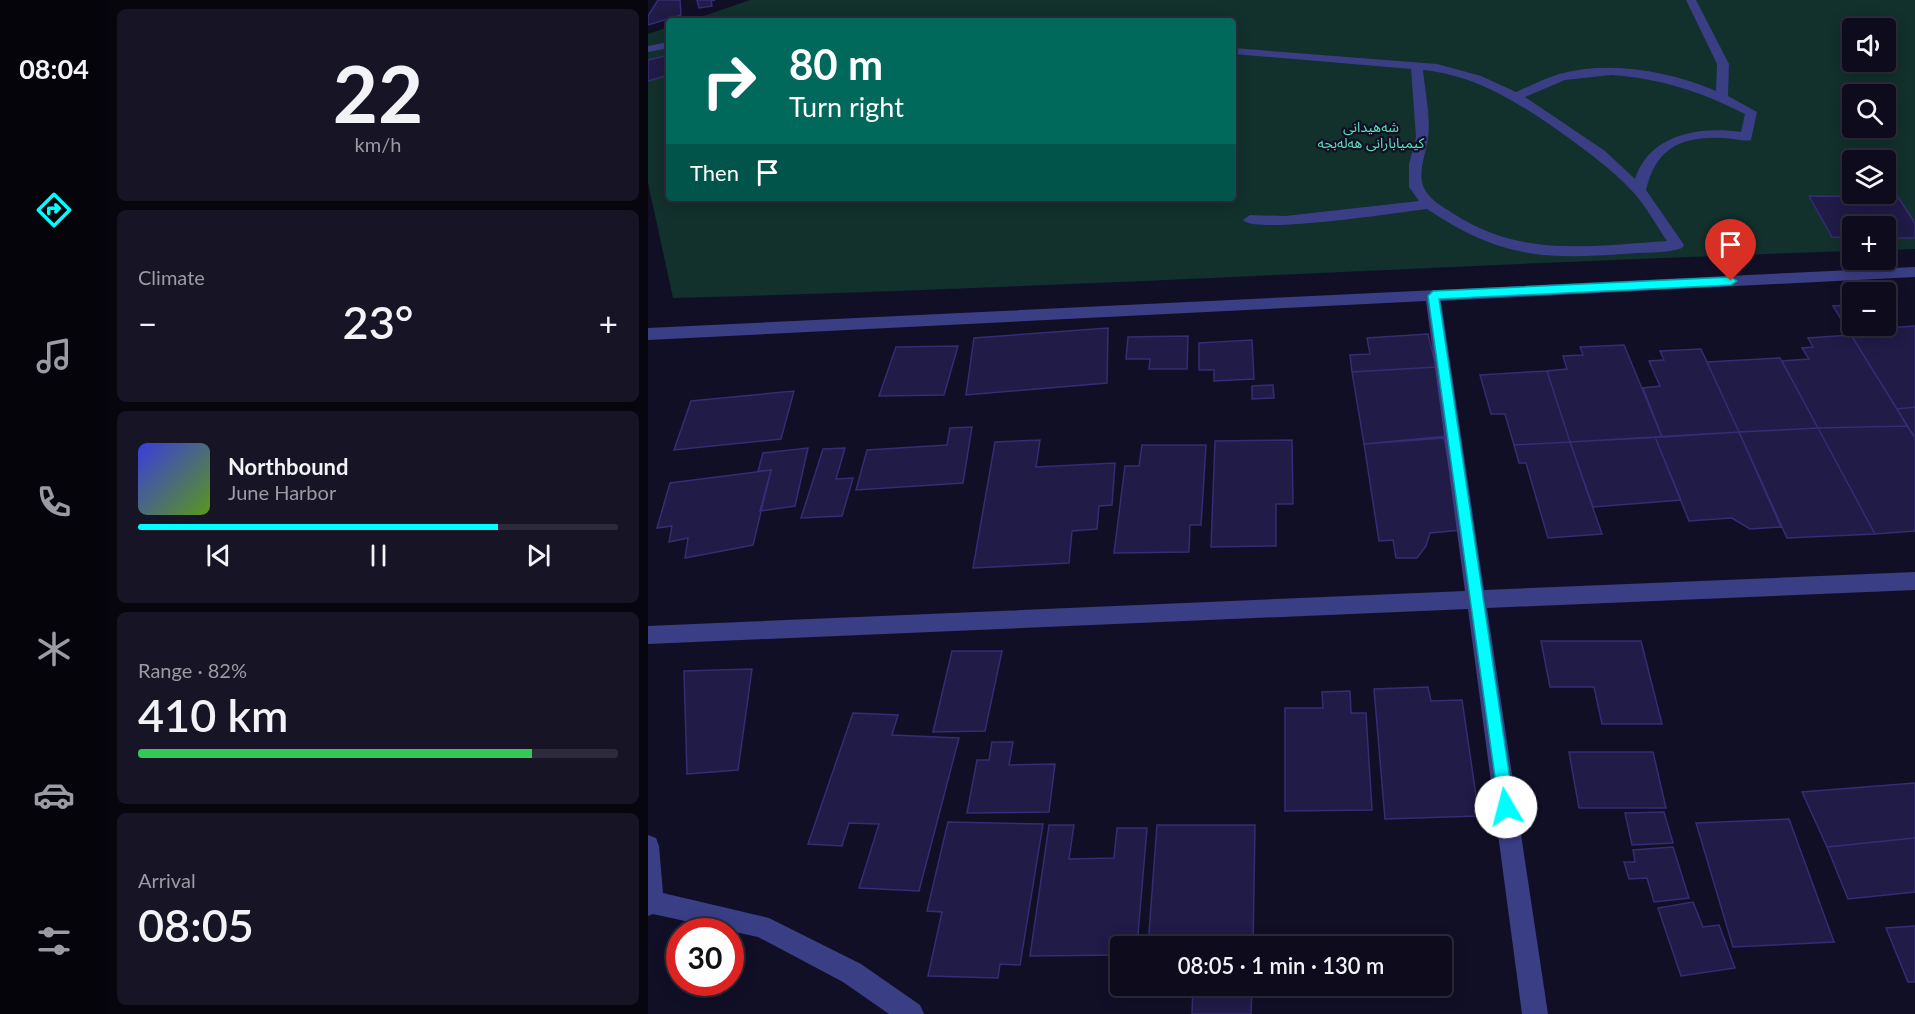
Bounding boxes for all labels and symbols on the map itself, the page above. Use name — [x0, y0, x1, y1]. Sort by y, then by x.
park label: شەھیدانی کیمیابارانی ھەلەبجە — [1318, 118, 1425, 152]
pin — [1705, 219, 1756, 281]
position arrow — [1474, 775, 1538, 839]
speed limit sign: 30 — [666, 918, 744, 996]

